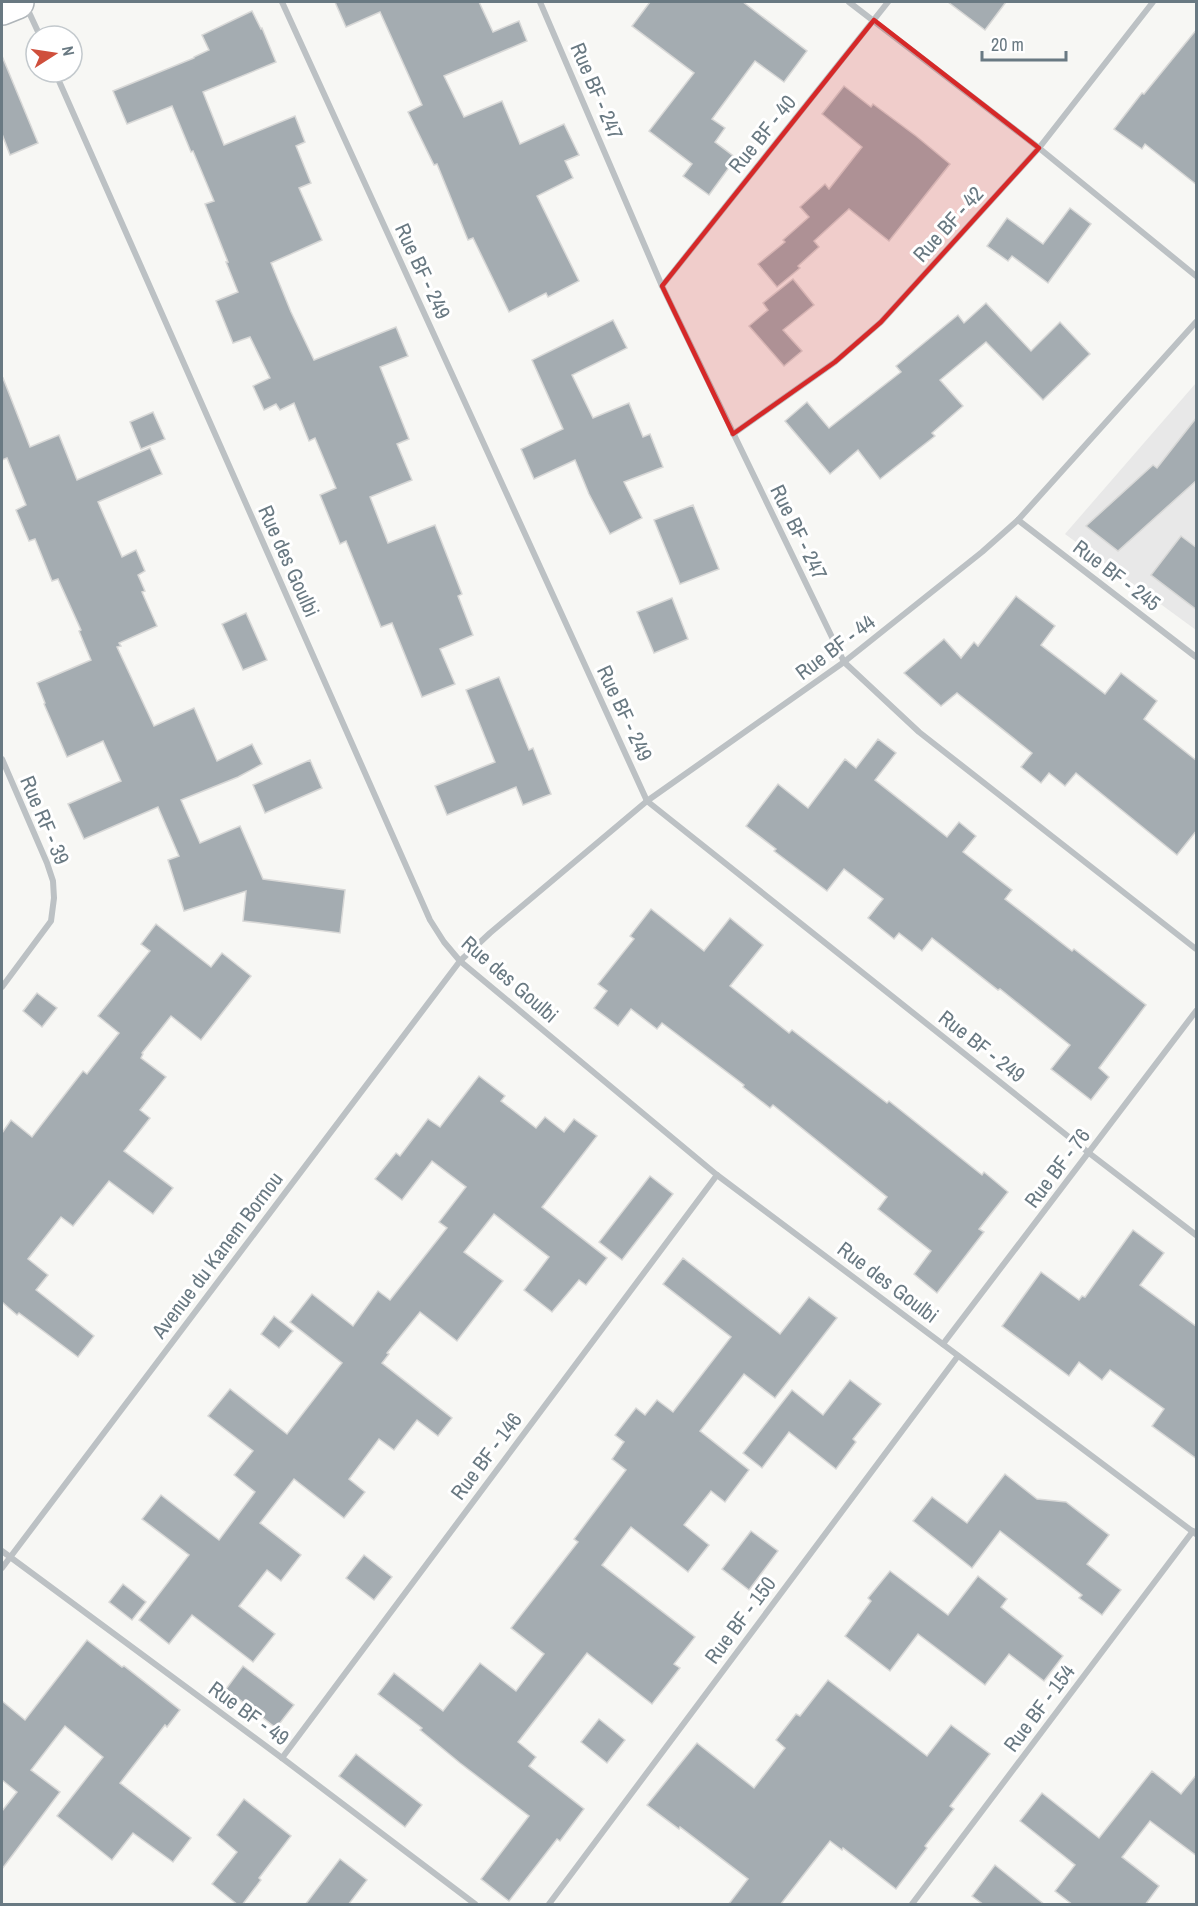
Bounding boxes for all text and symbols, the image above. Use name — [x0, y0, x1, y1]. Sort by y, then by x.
north arrow — [24, 24, 84, 84]
scale bar — [982, 24, 1066, 62]
text: 20 m — [991, 32, 1024, 57]
street label: Rue BF - 247 — [564, 38, 630, 144]
text: N — [57, 44, 80, 58]
street label: Rue BF - 40 — [722, 89, 802, 179]
street label: Rue BF - 42 — [906, 180, 990, 268]
street label: Rue BF - 249 — [388, 218, 458, 324]
street label: Rue BF - 247 — [764, 480, 834, 584]
street label: Rue des Goulbi — [251, 500, 327, 622]
street label: Rue BF - 245 — [1067, 533, 1167, 617]
street label: Rue BF - 44 — [789, 607, 881, 687]
street label: Rue BF - 249 — [590, 660, 660, 766]
street label: Rue RF - 39 — [13, 771, 77, 869]
street label: Rue des Goulbi — [455, 929, 565, 1029]
street label: Rue BF - 249 — [933, 1003, 1031, 1089]
street label: Rue BF - 76 — [1017, 1122, 1097, 1214]
street label: Avenue du Kanem Bornou — [144, 1166, 289, 1345]
street label: Rue des Goulbi — [831, 1234, 945, 1330]
street label: Rue BF - 146 — [444, 1406, 528, 1506]
street label: Rue BF - 150 — [698, 1570, 782, 1670]
street label: Rue BF - 154 — [997, 1658, 1082, 1758]
street label: Rue BF - 49 — [203, 1674, 295, 1752]

